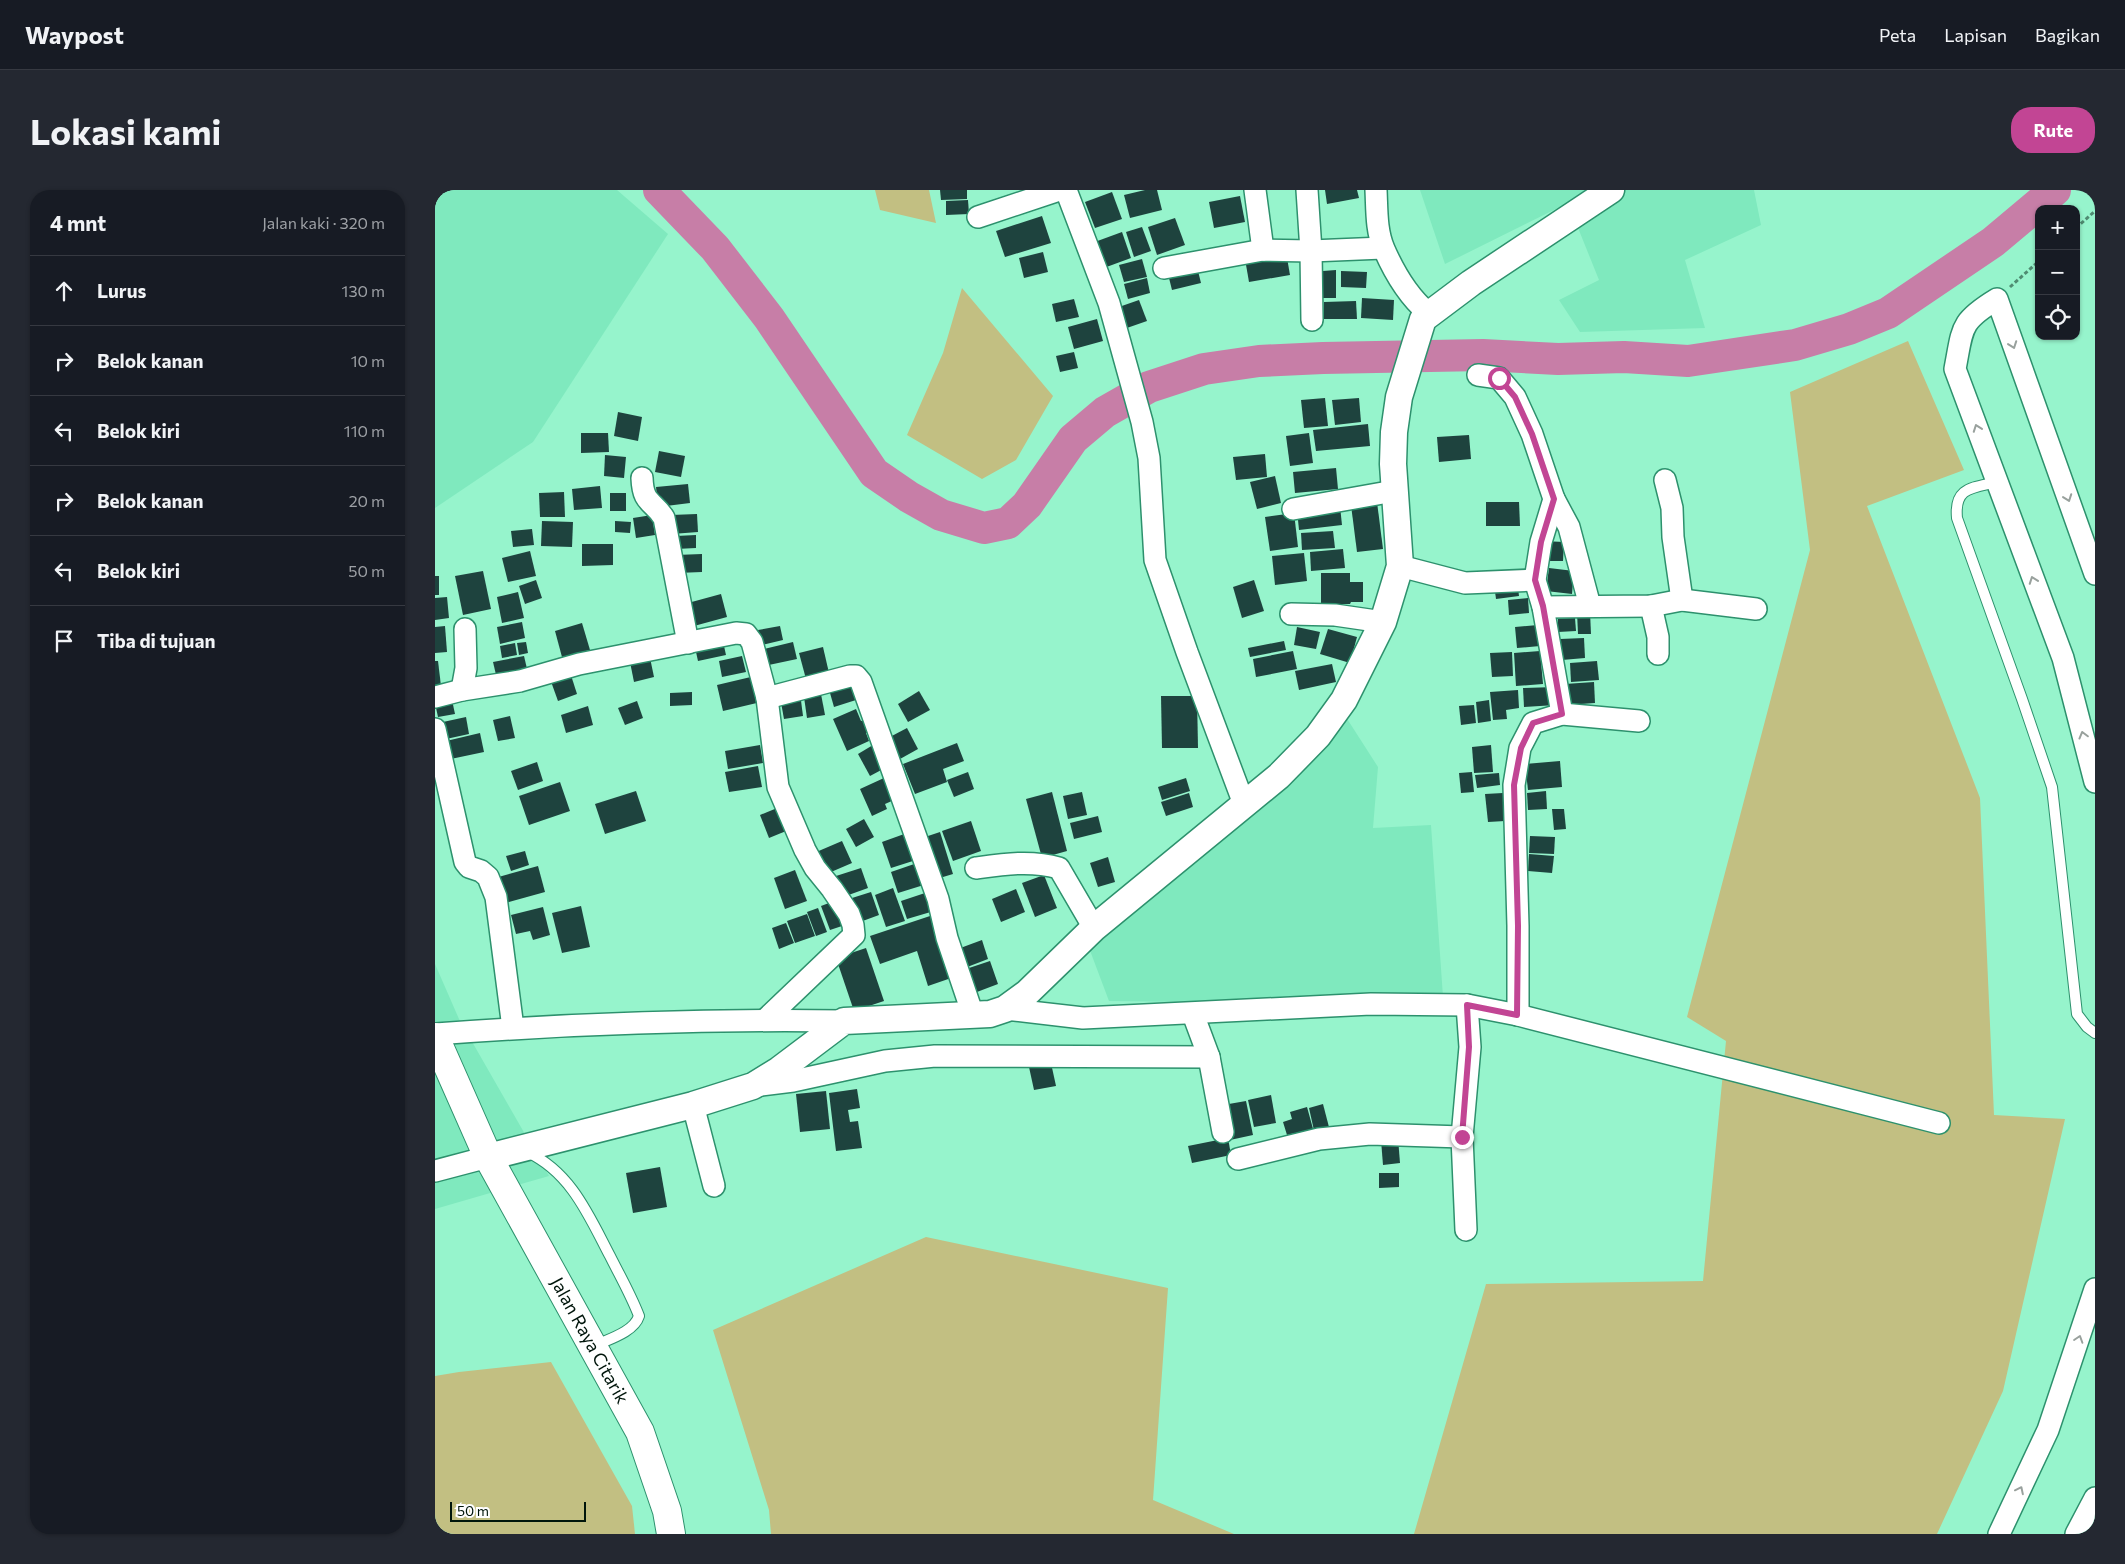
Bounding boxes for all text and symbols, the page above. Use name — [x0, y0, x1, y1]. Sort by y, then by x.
text: Waypost — [25, 20, 124, 49]
text: Peta — [1879, 24, 1916, 46]
text: Lapisan — [1944, 24, 2007, 46]
text: Bagikan — [2035, 24, 2100, 46]
button: Rute — [2011, 107, 2095, 153]
text: Lokasi kami — [30, 109, 221, 152]
map controls — [2035, 205, 2080, 340]
button: + — [2035, 205, 2080, 250]
text: 4 mnt — [50, 210, 106, 235]
text: Jalan kaki · 320 m — [262, 213, 385, 232]
button: − — [2035, 250, 2080, 295]
icon: ahead — [50, 277, 78, 305]
text: Lurus — [97, 279, 146, 302]
text: 130 m — [342, 281, 385, 300]
button: locate — [2035, 295, 2080, 340]
one-way arrow — [2007, 340, 2017, 349]
icon: right — [50, 347, 78, 375]
text: Belok kanan — [97, 349, 204, 372]
text: 10 m — [351, 351, 385, 370]
route start — [1488, 367, 1511, 390]
icon: left — [50, 417, 78, 445]
text: Belok kiri — [97, 419, 180, 442]
text: 110 m — [344, 421, 385, 440]
one-way arrow — [1973, 424, 1983, 433]
icon: right — [50, 487, 78, 515]
text: Belok kanan — [97, 489, 204, 512]
text: 20 m — [349, 491, 385, 510]
one-way arrow — [2062, 493, 2072, 502]
icon: left — [50, 557, 78, 585]
text: Belok kiri — [97, 559, 180, 582]
text: 50 m — [348, 561, 385, 580]
one-way arrow — [2029, 577, 2039, 585]
icon: arrive — [50, 627, 78, 655]
text: Tiba di tujuan — [97, 629, 215, 652]
one-way arrow — [2078, 732, 2088, 740]
route end — [1451, 1126, 1474, 1149]
street label: Jalan Raya Citarik — [547, 1273, 634, 1407]
one-way arrow — [2073, 1335, 2083, 1344]
one-way arrow — [2014, 1486, 2024, 1495]
scale bar — [450, 1499, 586, 1522]
text: 50 m — [457, 1502, 489, 1519]

